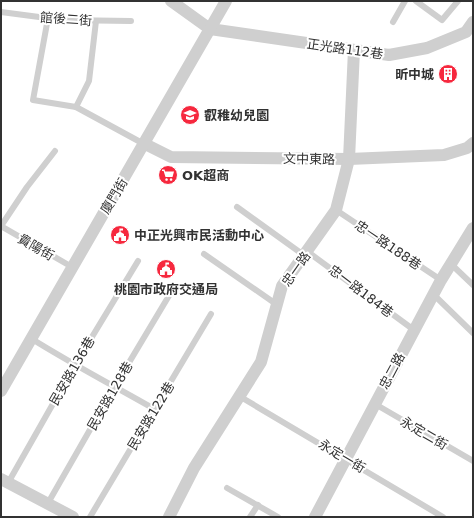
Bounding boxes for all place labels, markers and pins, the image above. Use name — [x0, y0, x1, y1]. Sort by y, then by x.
building icon: 昕中城 — [437, 63, 459, 85]
place label: 昕中城 — [395, 67, 434, 82]
school or university icon: 叡稚幼兒園 — [179, 104, 201, 126]
place label: 叡稚幼兒園 — [204, 108, 269, 123]
supermarket icon: OK超商 — [157, 164, 179, 186]
place label: OK超商 — [182, 168, 229, 183]
public building icon: 中正光興市民活動中心 — [109, 224, 131, 246]
place label: 中正光興市民活動中心 — [134, 228, 264, 243]
public building icon: 桃園市政府交通局 — [155, 258, 177, 280]
place label: 桃園市政府交通局 — [114, 282, 218, 297]

